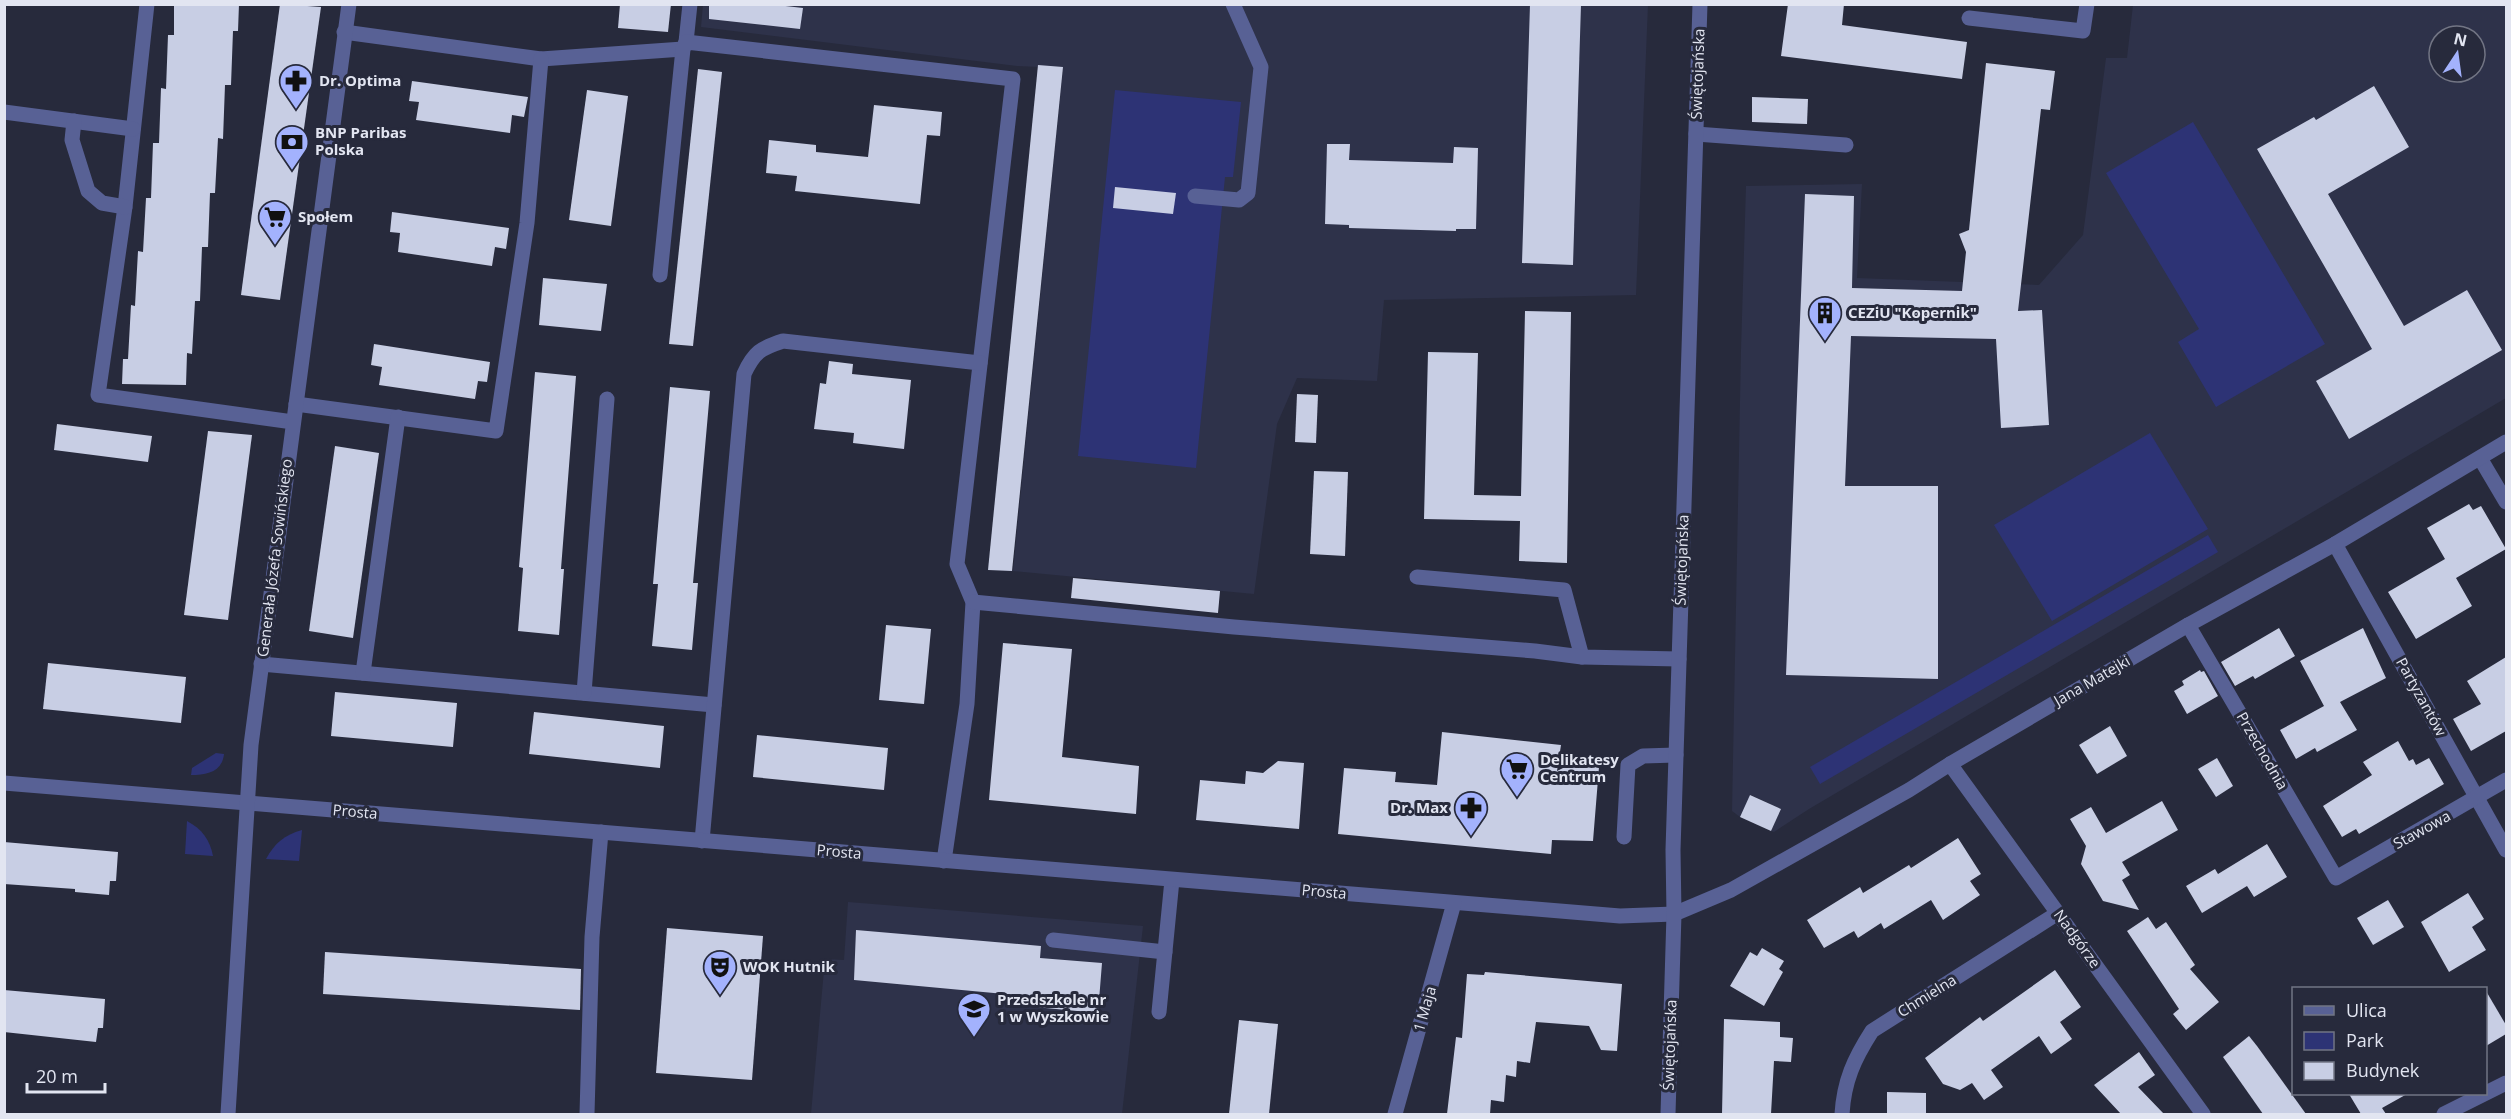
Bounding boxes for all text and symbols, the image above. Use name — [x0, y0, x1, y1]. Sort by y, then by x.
north arrow — [2427, 24, 2487, 84]
text: N — [2452, 27, 2469, 52]
street label: Świętojańska — [1685, 28, 1709, 120]
pharmacy icon: Dr. Optima — [278, 63, 314, 110]
place label: Dr. Optima — [319, 70, 401, 90]
place label: BNP Paribas Polska — [315, 122, 406, 159]
bank icon: BNP Paribas Polska — [274, 124, 310, 171]
supermarket icon: Społem — [257, 199, 293, 246]
place label: Społem — [298, 206, 353, 226]
building icon: CEZiU "Kopernik" — [1807, 295, 1843, 342]
place label: CEZiU "Kopernik" — [1848, 302, 1977, 322]
street label: Generała Józefa Sowińskiego — [252, 458, 296, 658]
street label: Świętojańska — [1669, 514, 1693, 606]
street label: Jana Matejki — [2048, 650, 2133, 711]
street label: Partyzantów — [2392, 654, 2452, 740]
street label: Przechodnia — [2233, 708, 2293, 793]
place label: Delikatesy Centrum — [1540, 749, 1619, 786]
supermarket icon: Delikatesy Centrum — [1499, 751, 1535, 798]
pharmacy icon: Dr. Max — [1453, 790, 1489, 837]
place label: Dr. Max — [1390, 797, 1448, 817]
street label: Prosta — [332, 799, 378, 823]
street label: Stawowa — [2389, 805, 2454, 853]
street label: Prosta — [816, 839, 862, 863]
street label: Prosta — [1301, 879, 1347, 903]
street label: Nadgórze — [2050, 905, 2106, 972]
theatre icon: WOK Hutnik — [702, 949, 738, 996]
place label: WOK Hutnik — [743, 956, 836, 976]
street label: Chmielna — [1893, 969, 1960, 1021]
street label: 1 Maja — [1408, 984, 1440, 1034]
legend — [2292, 987, 2487, 1095]
place label: Przedszkole nr 1 w Wyszkowie — [997, 989, 1109, 1026]
school or university icon: Przedszkole nr 1 w Wyszkowie — [956, 991, 992, 1038]
text: Ulica — [2346, 998, 2387, 1022]
street label: Świętojańska — [1657, 999, 1681, 1091]
text: Park — [2346, 1028, 2384, 1052]
scale bar — [27, 1056, 105, 1094]
text: Budynek — [2346, 1058, 2420, 1082]
text: 20 m — [36, 1064, 78, 1088]

